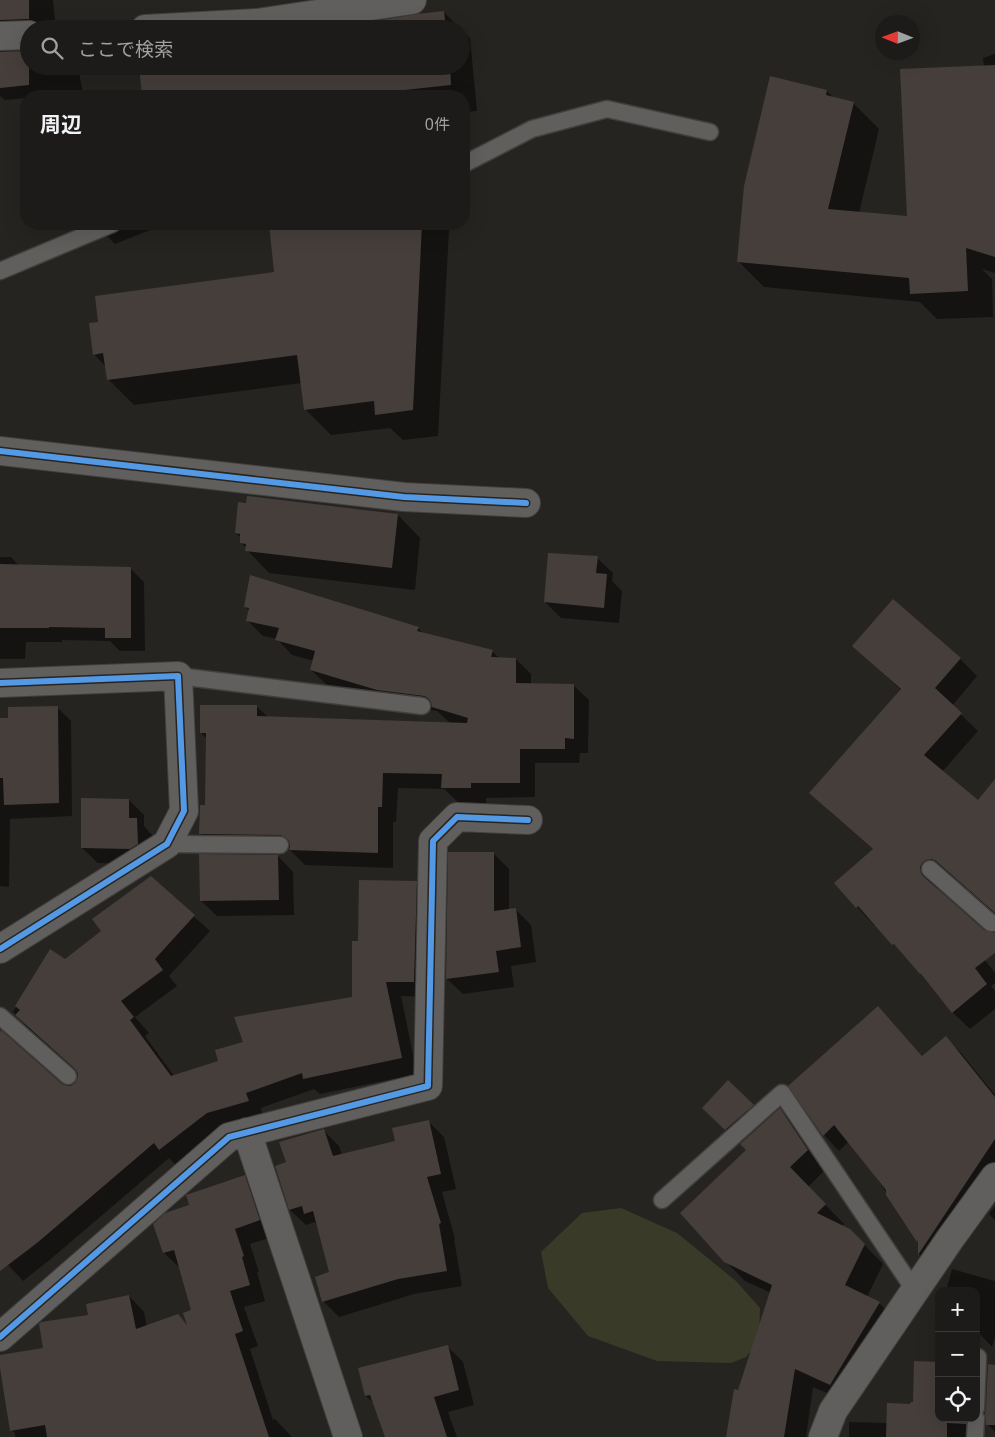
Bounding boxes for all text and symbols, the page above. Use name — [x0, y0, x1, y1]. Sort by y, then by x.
north arrow — [875, 15, 920, 60]
search box — [20, 20, 470, 75]
icon: search — [38, 34, 66, 62]
text: ここで検索 — [78, 36, 173, 62]
text: 周辺 — [40, 110, 82, 138]
text: 0件 — [425, 113, 450, 135]
map controls — [935, 1287, 980, 1422]
button: + — [935, 1287, 980, 1332]
button: − — [935, 1332, 980, 1377]
button: locate — [935, 1377, 980, 1422]

